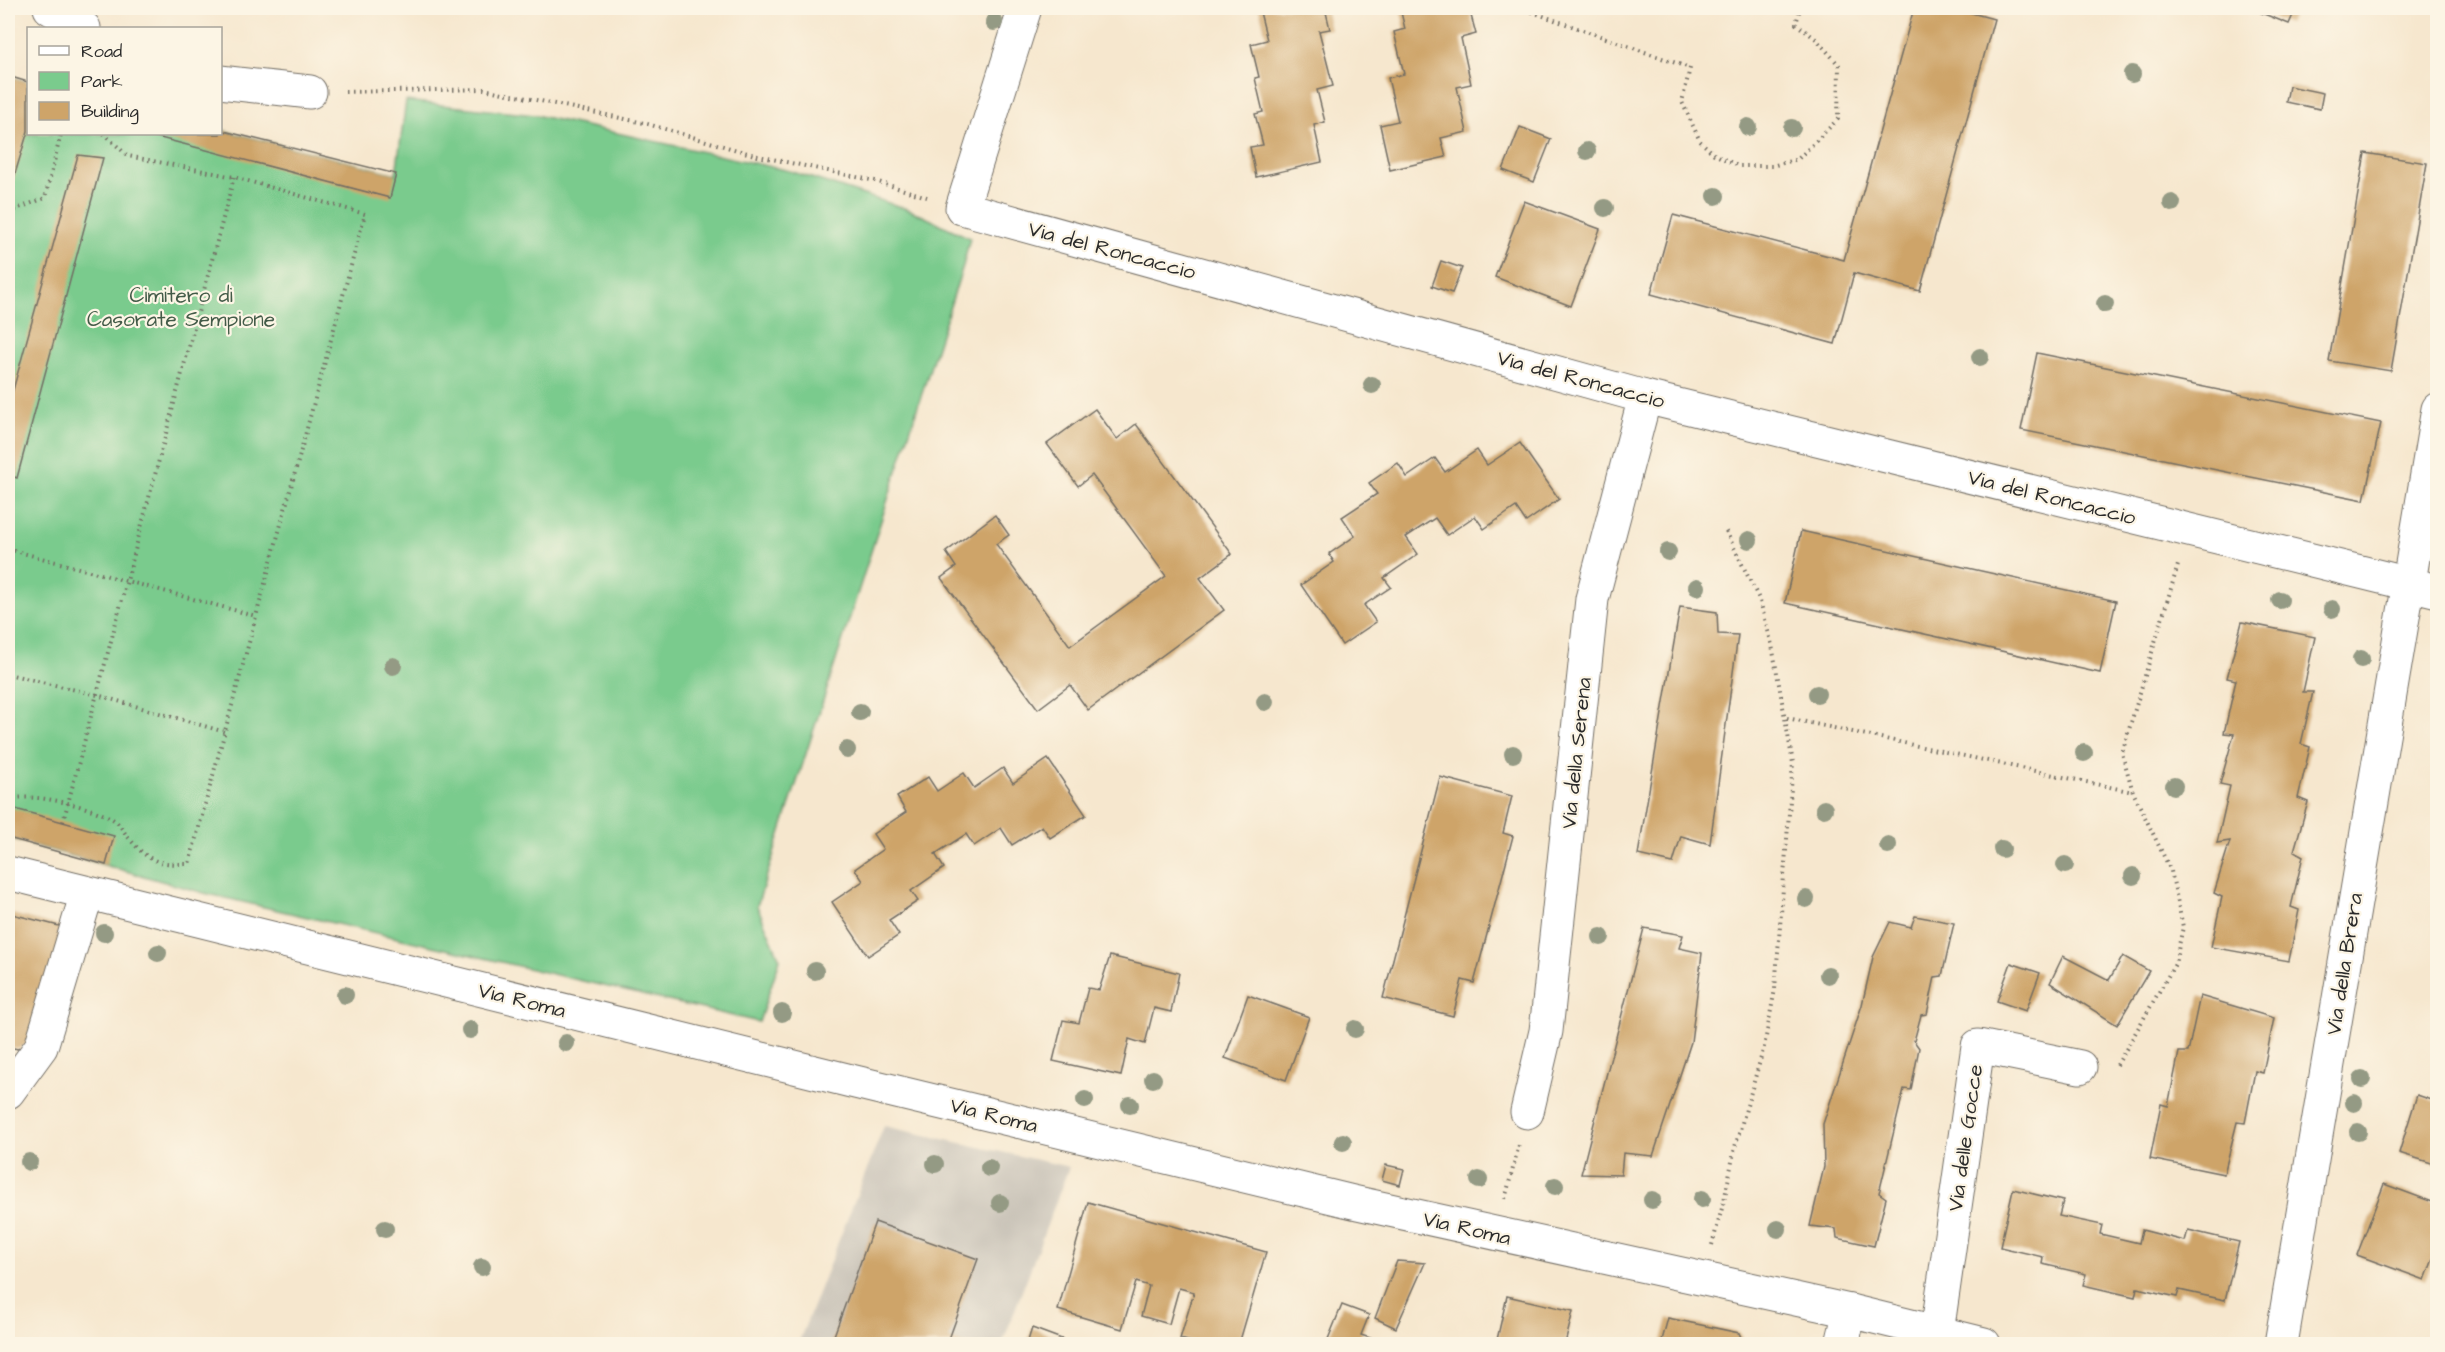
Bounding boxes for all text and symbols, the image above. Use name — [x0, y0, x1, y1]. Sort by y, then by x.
legend — [27, 27, 222, 135]
text: Road — [81, 39, 122, 64]
text: Park — [81, 69, 123, 94]
text: Building — [81, 99, 139, 125]
street label: Via del Roncaccio — [1025, 214, 1199, 287]
park label: Cimitero di Casorate Sempione — [87, 281, 275, 335]
street label: Via del Roncaccio — [1494, 343, 1668, 416]
street label: Via del Roncaccio — [1965, 463, 2139, 532]
street label: Via della Serena — [1554, 676, 1599, 830]
street label: Via della Brera — [2319, 891, 2370, 1037]
street label: Via Roma — [475, 976, 569, 1025]
street label: Via delle Gocce — [1941, 1063, 1990, 1213]
street label: Via Roma — [947, 1091, 1041, 1140]
street label: Via Roma — [1420, 1204, 1514, 1253]

